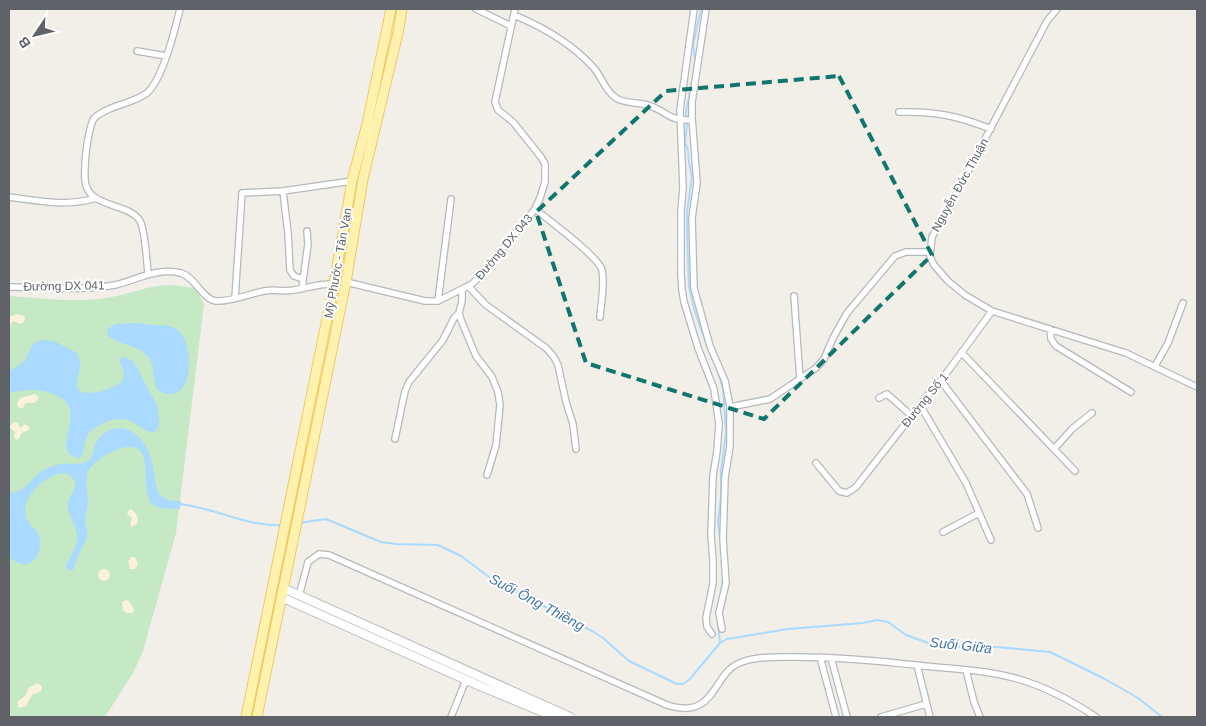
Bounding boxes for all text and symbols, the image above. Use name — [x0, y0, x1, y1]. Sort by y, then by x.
north arrow — [10, 10, 60, 60]
text: B — [15, 34, 34, 51]
street label: Nguyễn Đức Thuận — [928, 135, 991, 234]
street label: Mỹ Phước - Tân Vạn — [321, 207, 355, 319]
street label: Đường DX 043 — [473, 211, 536, 283]
street label: Đường DX 041 — [23, 278, 105, 294]
street label: Đường Số 1 — [899, 370, 951, 430]
water label: Suối Ông Thiềng — [487, 570, 587, 634]
water label: Suối Giữa — [929, 634, 993, 656]

